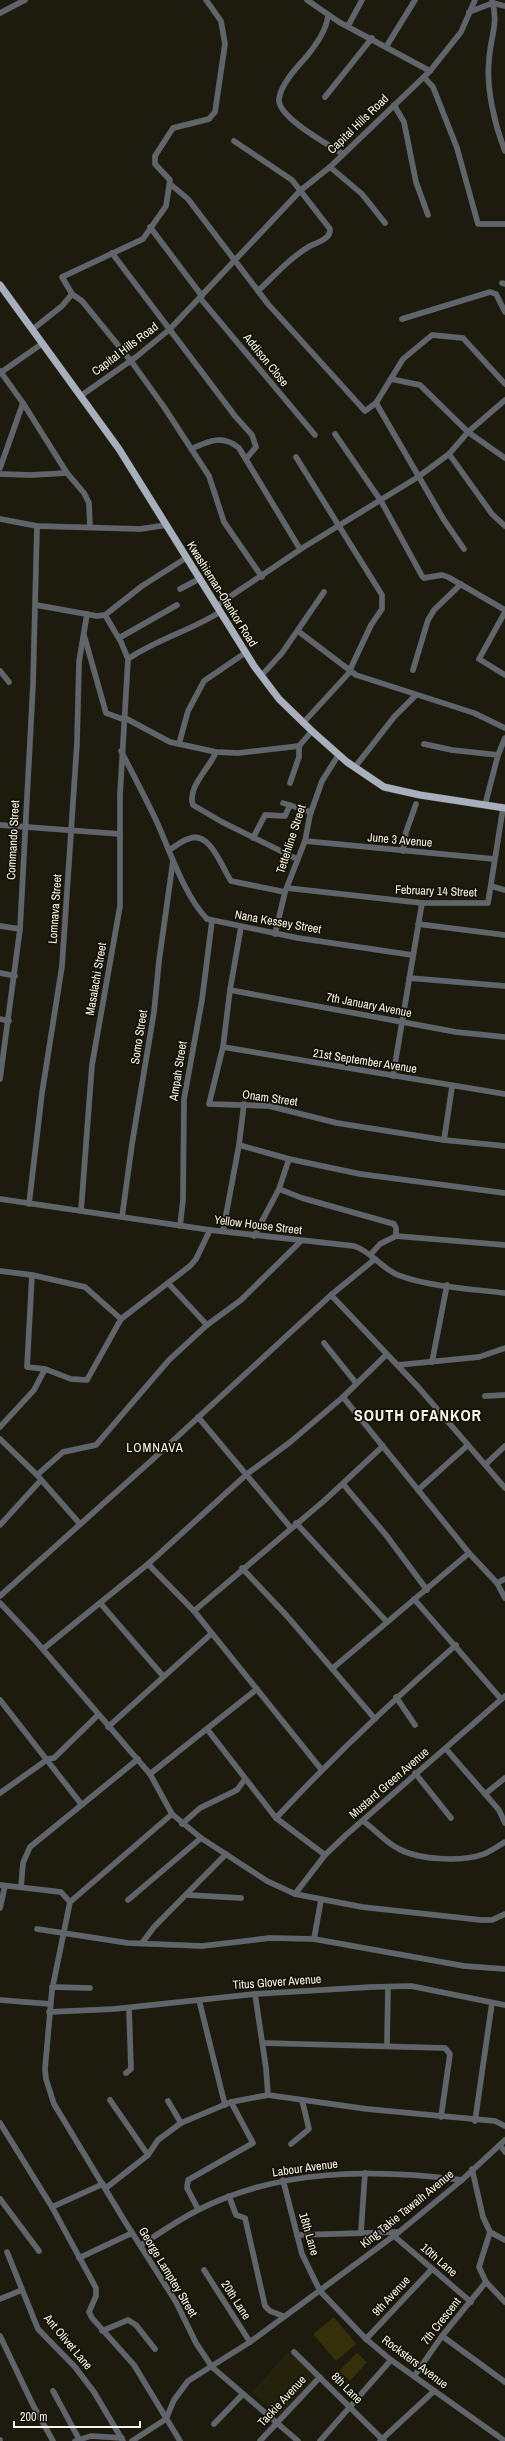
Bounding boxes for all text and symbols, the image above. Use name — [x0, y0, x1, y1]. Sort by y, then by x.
street label: Capital Hills Road — [324, 91, 392, 157]
street label: Capital Hills Road — [89, 319, 161, 379]
street label: Addison Close — [239, 329, 292, 390]
street label: Kwashieman-Ofankor Road — [183, 538, 261, 650]
street label: Commando Street — [3, 799, 23, 880]
street label: Tettehline Street — [272, 802, 310, 876]
street label: June 3 Avenue — [367, 829, 433, 851]
street label: Lomnava Street — [45, 874, 65, 944]
street label: February 14 Street — [395, 882, 477, 900]
street label: Nana Kessey Street — [234, 907, 323, 938]
street label: Masalachi Street — [82, 941, 110, 1017]
street label: 7th January Avenue — [325, 989, 413, 1021]
street label: Somo Street — [127, 1008, 151, 1065]
street label: Ampah Street — [165, 1040, 191, 1103]
street label: 21st September Avenue — [312, 1045, 418, 1077]
street label: Onam Street — [241, 1086, 299, 1110]
street label: Yellow House Street — [213, 1212, 303, 1238]
district label: SOUTH OFANKOR — [354, 1404, 482, 1426]
district label: LOMNAVA — [126, 1439, 184, 1456]
street label: Mustard Green Avenue — [346, 1744, 432, 1822]
street label: Titus Glover Avenue — [232, 1971, 322, 1993]
street label: Labour Avenue — [271, 2155, 339, 2181]
street label: King Takie Tawaih Avenue — [357, 2166, 457, 2252]
street label: 18th Lane — [295, 2211, 323, 2257]
street label: George Lamptey Street — [135, 2224, 201, 2320]
street label: 10th Lane — [417, 2240, 461, 2280]
street label: 9th Avenue — [368, 2273, 414, 2319]
street label: 20th Lane — [217, 2277, 255, 2323]
street label: 7th Crescent — [418, 2294, 465, 2348]
street label: Ant Olivet Lane — [39, 2310, 96, 2373]
street label: Rocksters Avenue — [379, 2332, 451, 2392]
street label: 8th Lane — [328, 2369, 366, 2407]
street label: Tackie Avenue — [254, 2372, 310, 2430]
scale bar — [14, 2403, 140, 2429]
text: 200 m — [20, 2409, 47, 2425]

